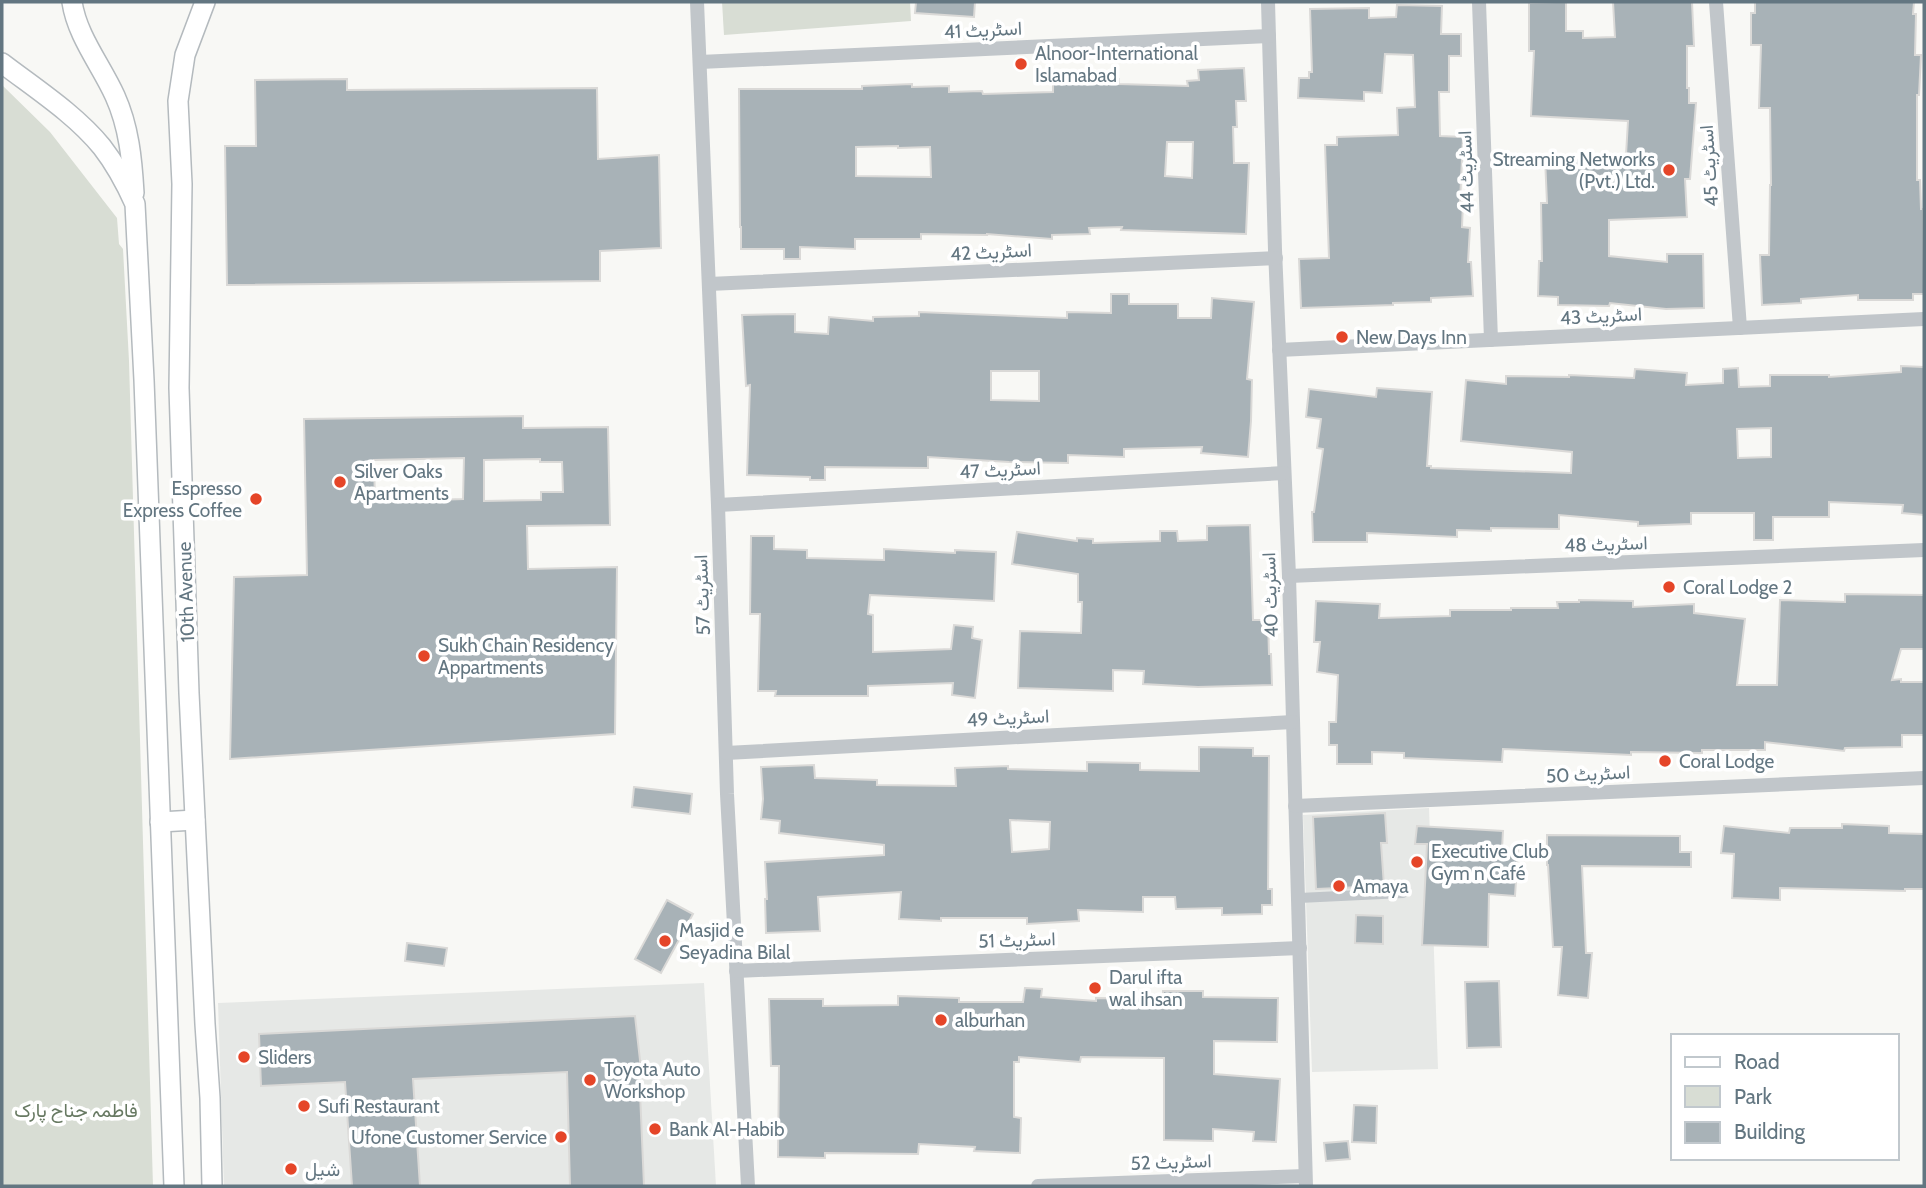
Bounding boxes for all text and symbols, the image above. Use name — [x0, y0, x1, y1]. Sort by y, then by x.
street label: اسٹریٹ 41 — [943, 16, 1023, 44]
place label: Alnoor-International Islamabad — [1035, 42, 1199, 87]
marker: Alnoor-International Islamabad — [1013, 56, 1029, 72]
street label: اسٹریٹ 45 — [1695, 124, 1723, 208]
street label: اسٹریٹ 44 — [1453, 130, 1479, 214]
place label: Streaming Networks (Pvt.) Ltd. — [1492, 148, 1655, 193]
marker: Streaming Networks (Pvt.) Ltd. — [1661, 162, 1677, 178]
street label: اسٹریٹ 42 — [949, 238, 1033, 266]
street label: اسٹریٹ 43 — [1559, 302, 1643, 330]
place label: New Days Inn — [1356, 326, 1467, 349]
marker: New Days Inn — [1334, 329, 1350, 345]
street label: اسٹریٹ 47 — [959, 456, 1041, 484]
place label: Silver Oaks Apartments — [354, 460, 449, 505]
marker: Silver Oaks Apartments — [332, 474, 348, 490]
place label: Espresso Express Coffee — [123, 477, 242, 522]
marker: Espresso Express Coffee — [248, 491, 264, 507]
street label: اسٹریٹ 48 — [1564, 531, 1648, 557]
street label: 10th Avenue — [173, 541, 199, 643]
street label: اسٹریٹ 40 — [1257, 552, 1283, 638]
street label: اسٹریٹ 57 — [689, 554, 715, 636]
place label: Coral Lodge 2 — [1683, 576, 1792, 599]
marker: Coral Lodge 2 — [1661, 579, 1677, 595]
place label: Sukh Chain Residency Appartments — [438, 634, 614, 679]
marker: Sukh Chain Residency Appartments — [416, 648, 432, 664]
street label: اسٹریٹ 49 — [966, 704, 1050, 732]
place label: Coral Lodge — [1679, 750, 1774, 773]
marker: Coral Lodge — [1657, 753, 1673, 769]
street label: اسٹریٹ 50 — [1545, 760, 1631, 788]
place label: Executive Club Gym n Café — [1431, 840, 1549, 885]
marker: Executive Club Gym n Café — [1409, 854, 1425, 870]
place label: Amaya — [1353, 875, 1409, 898]
marker: Amaya — [1331, 878, 1347, 894]
place label: Masjid e Seyadina Bilal — [679, 919, 791, 964]
street label: اسٹریٹ 51 — [978, 927, 1056, 953]
marker: Masjid e Seyadina Bilal — [657, 933, 673, 949]
place label: Darul ifta wal ihsan — [1109, 966, 1183, 1011]
marker: Darul ifta wal ihsan — [1087, 980, 1103, 996]
place label: alburhan — [955, 1009, 1025, 1032]
marker: alburhan — [933, 1012, 949, 1028]
legend — [1671, 1034, 1898, 1160]
place label: Sliders — [258, 1046, 312, 1069]
marker: Sliders — [236, 1049, 252, 1065]
text: Road — [1734, 1049, 1780, 1074]
place label: Toyota Auto Workshop — [604, 1058, 701, 1103]
marker: Toyota Auto Workshop — [582, 1072, 598, 1088]
text: Park — [1734, 1084, 1772, 1109]
place label: Sufi Restaurant — [318, 1095, 440, 1118]
marker: Sufi Restaurant — [296, 1098, 312, 1114]
park label: فاطمہ جناح پارک — [14, 1099, 138, 1124]
place label: Bank Al-Habib — [669, 1118, 784, 1141]
text: Building — [1734, 1119, 1806, 1144]
marker: Bank Al-Habib — [647, 1121, 663, 1137]
place label: Ufone Customer Service — [351, 1126, 547, 1149]
marker: Ufone Customer Service — [553, 1129, 569, 1145]
street label: اسٹریٹ 52 — [1130, 1149, 1212, 1175]
place label: شیل — [305, 1158, 340, 1181]
marker: شیل — [283, 1161, 299, 1177]

